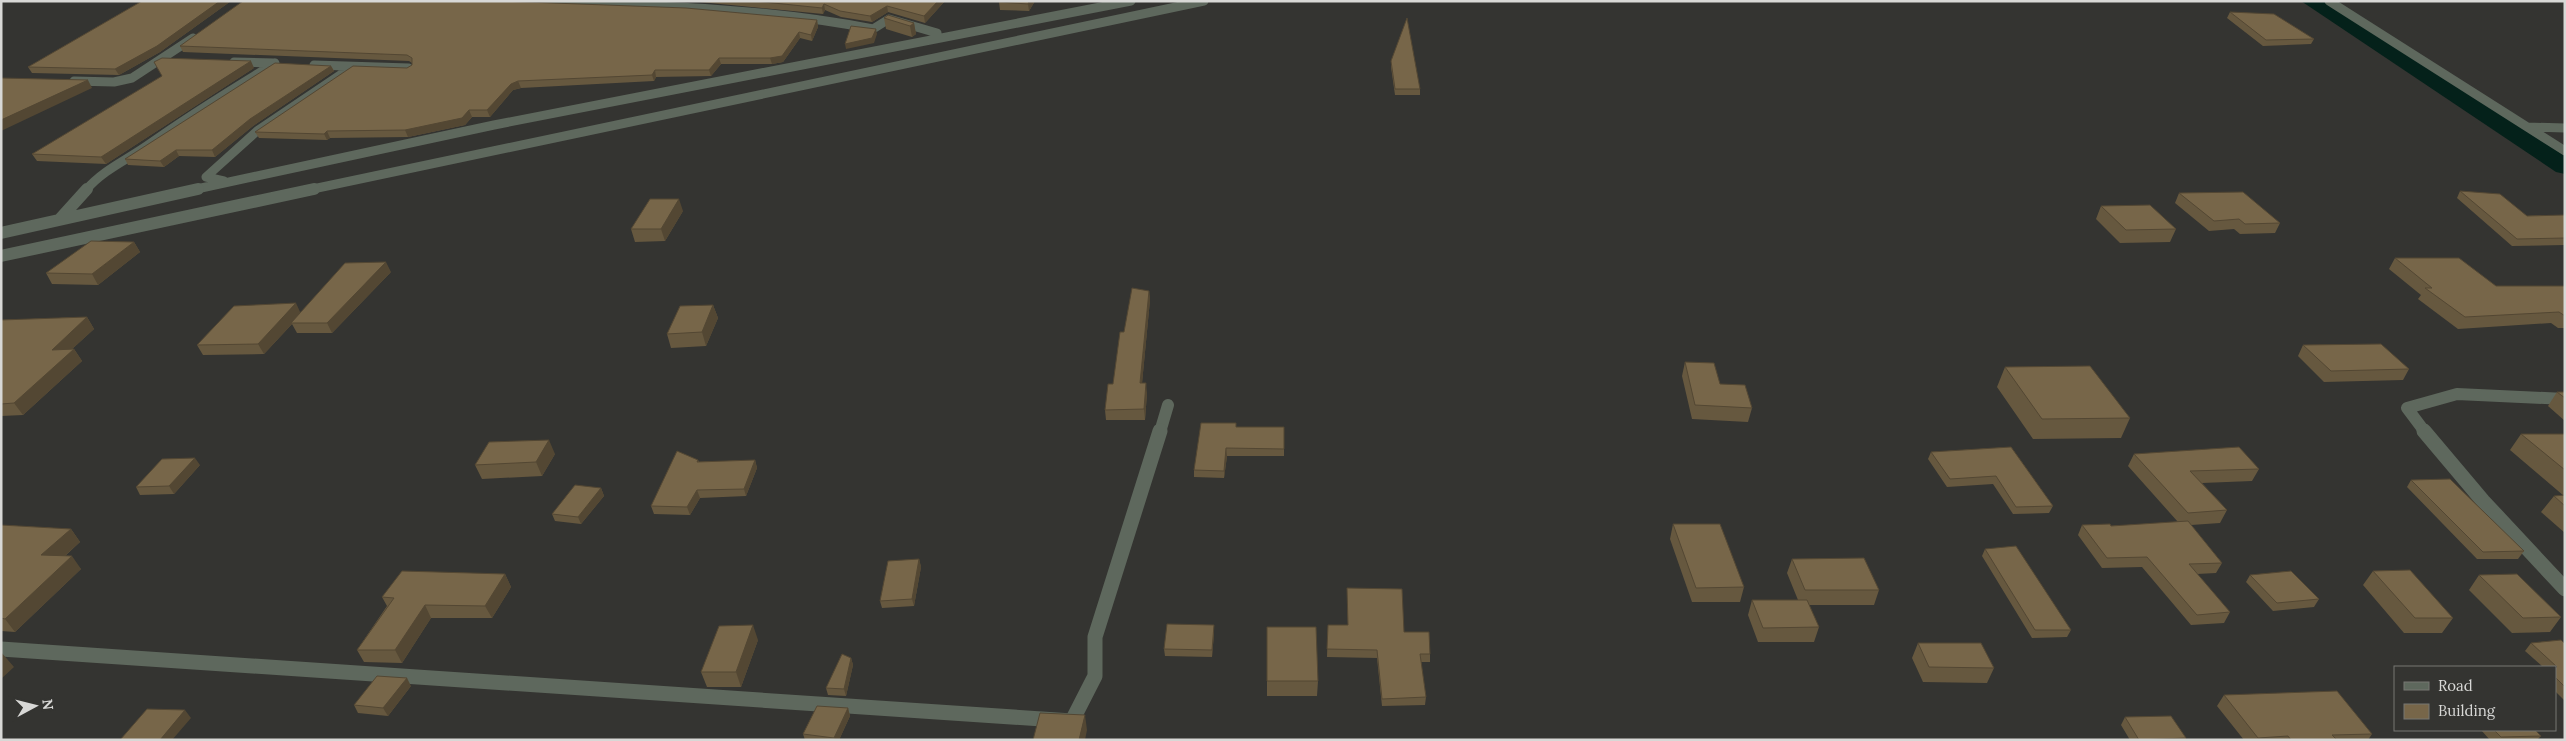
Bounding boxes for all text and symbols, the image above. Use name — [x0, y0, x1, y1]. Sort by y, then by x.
legend — [2394, 666, 2556, 731]
text: Road — [2438, 676, 2473, 695]
north arrow — [10, 681, 60, 731]
text: N — [38, 698, 58, 711]
text: Building — [2438, 701, 2496, 720]

